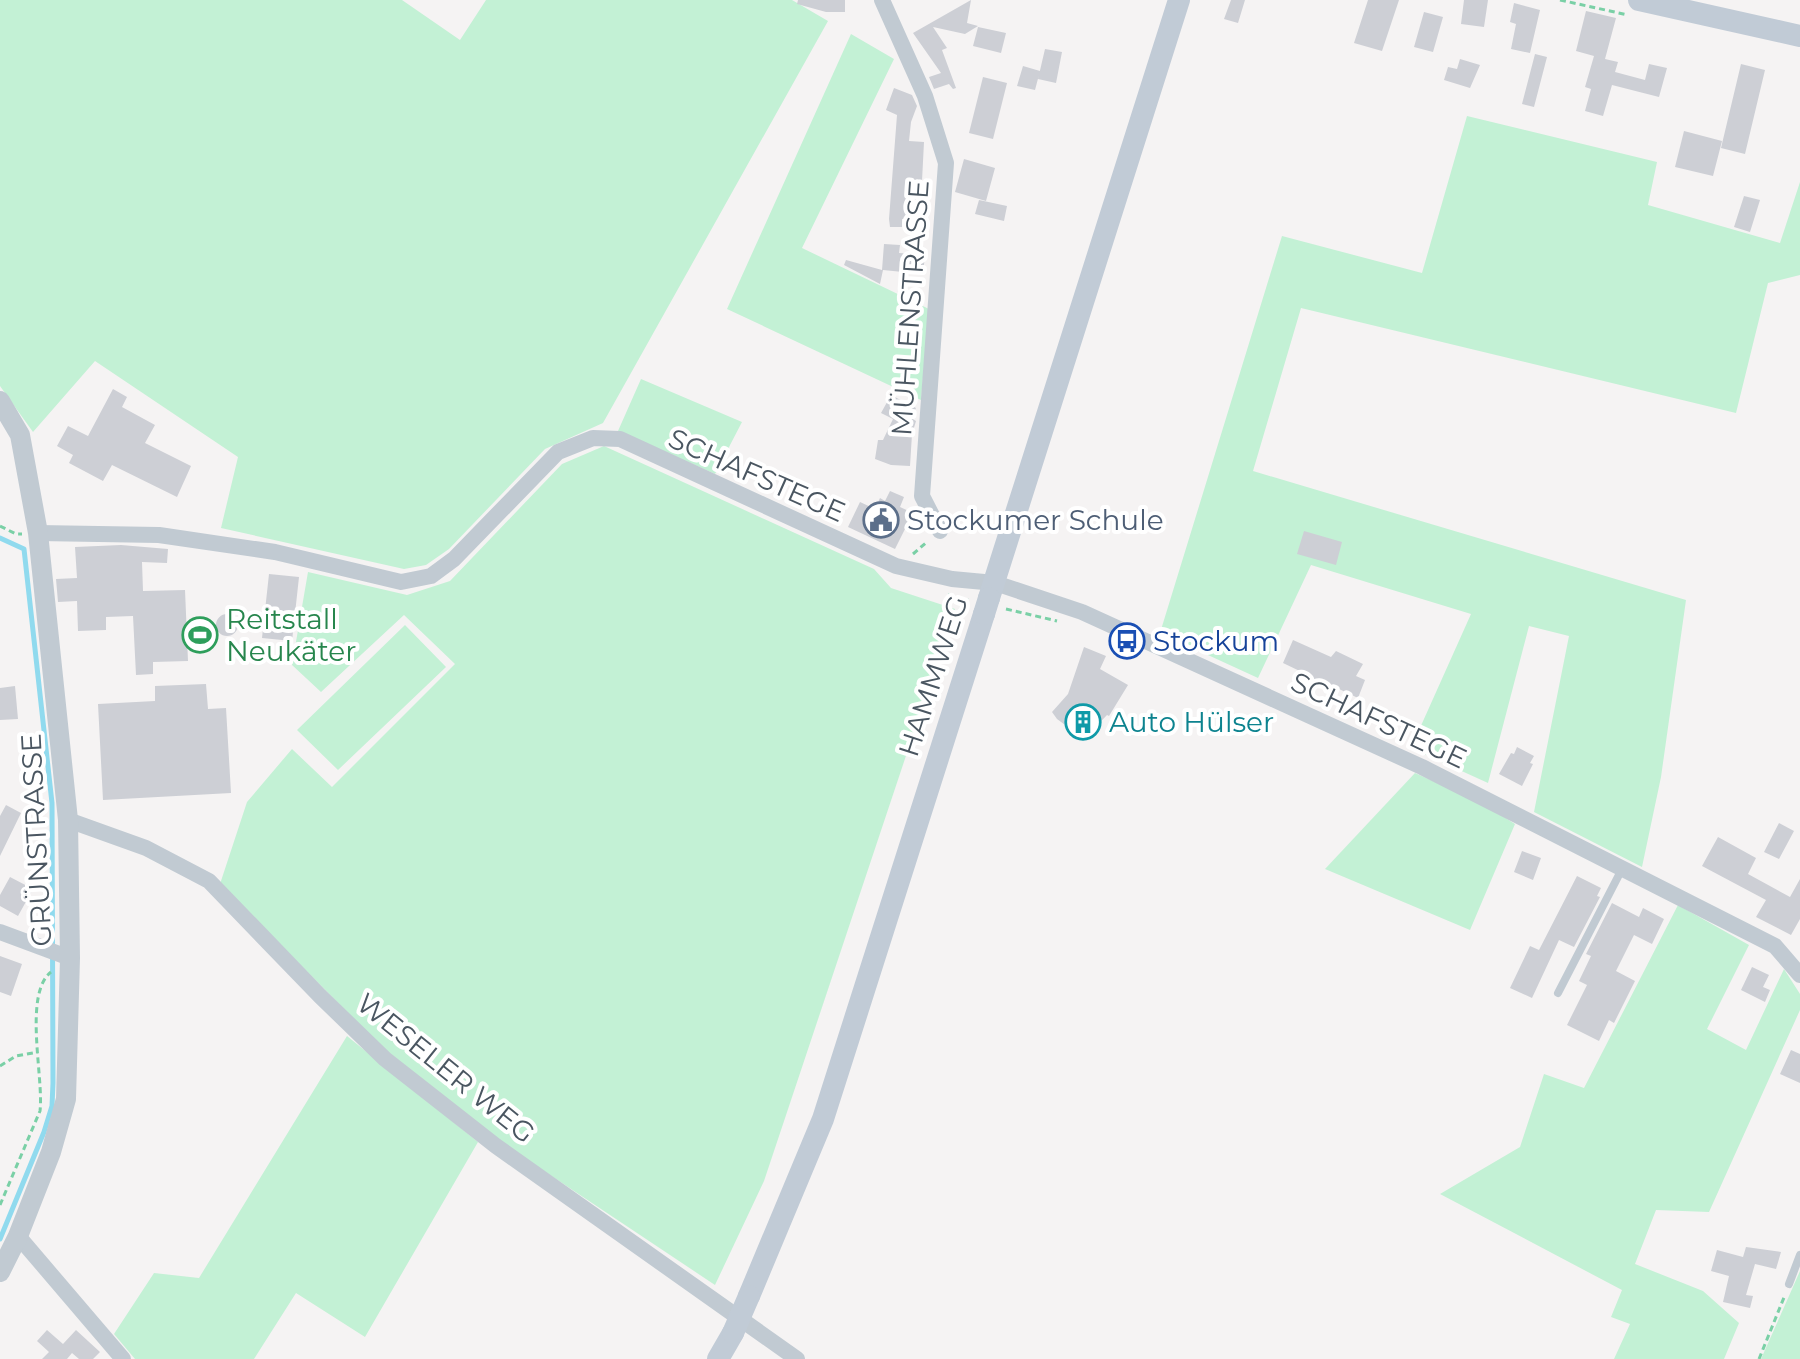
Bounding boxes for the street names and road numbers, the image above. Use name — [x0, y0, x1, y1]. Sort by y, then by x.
street label: MÜHLENSTRASSE — [884, 179, 936, 437]
street label: SCHAFSTEGE — [663, 421, 851, 529]
street label: HAMMWEG — [891, 591, 975, 761]
street label: SCHAFSTEGE — [1286, 665, 1472, 775]
street label: GRÜNSTRASSE — [13, 733, 59, 947]
street label: WESELER WEG — [350, 986, 542, 1150]

